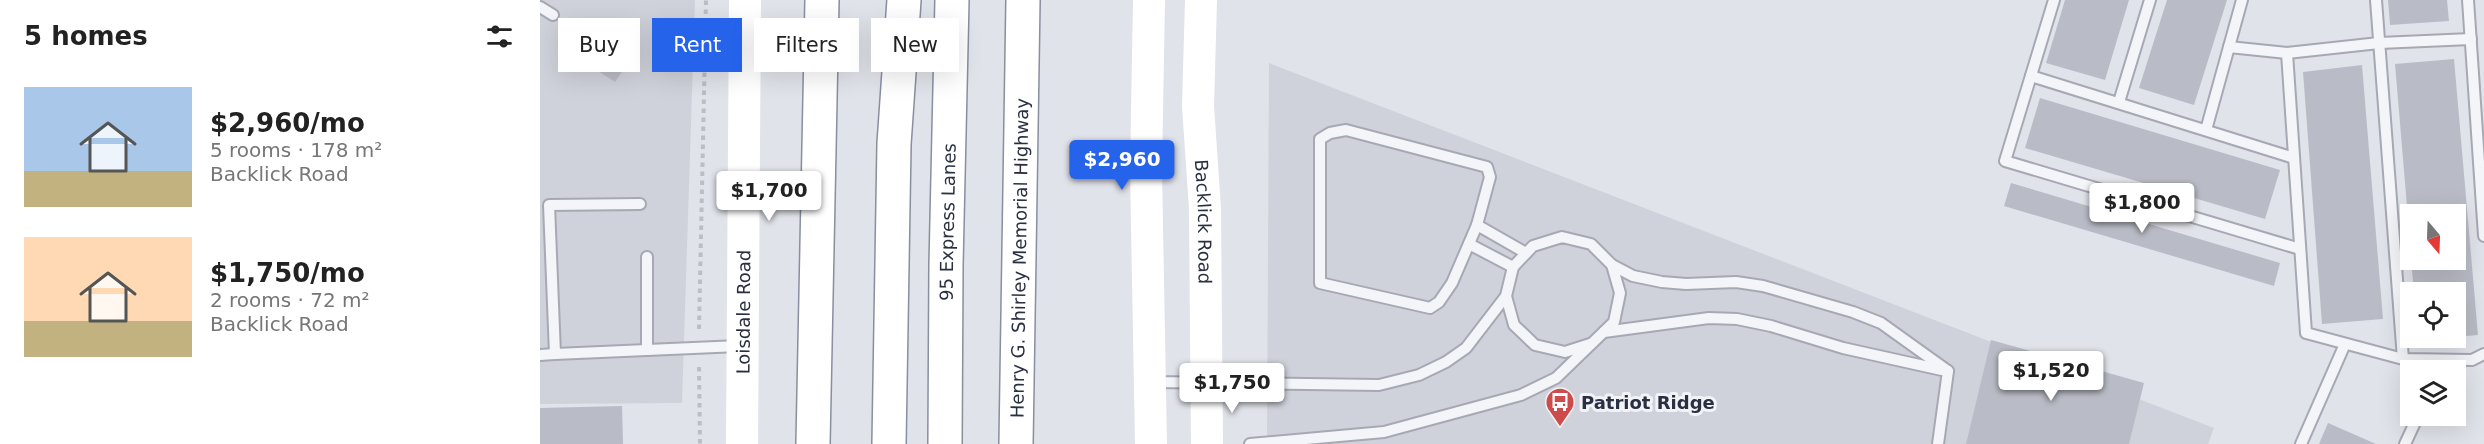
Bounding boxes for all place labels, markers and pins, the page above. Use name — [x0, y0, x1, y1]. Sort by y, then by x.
pin: $2,960 — [1073, 140, 1171, 191]
pin: $1,700 — [720, 171, 818, 222]
pin: $1,800 — [2093, 183, 2191, 234]
pin: $1,520 — [2002, 351, 2100, 402]
pin: $1,750 — [1183, 363, 1281, 414]
bus stop icon: Patriot Ridge — [1544, 386, 1576, 428]
place label: Patriot Ridge — [1581, 392, 1715, 413]

